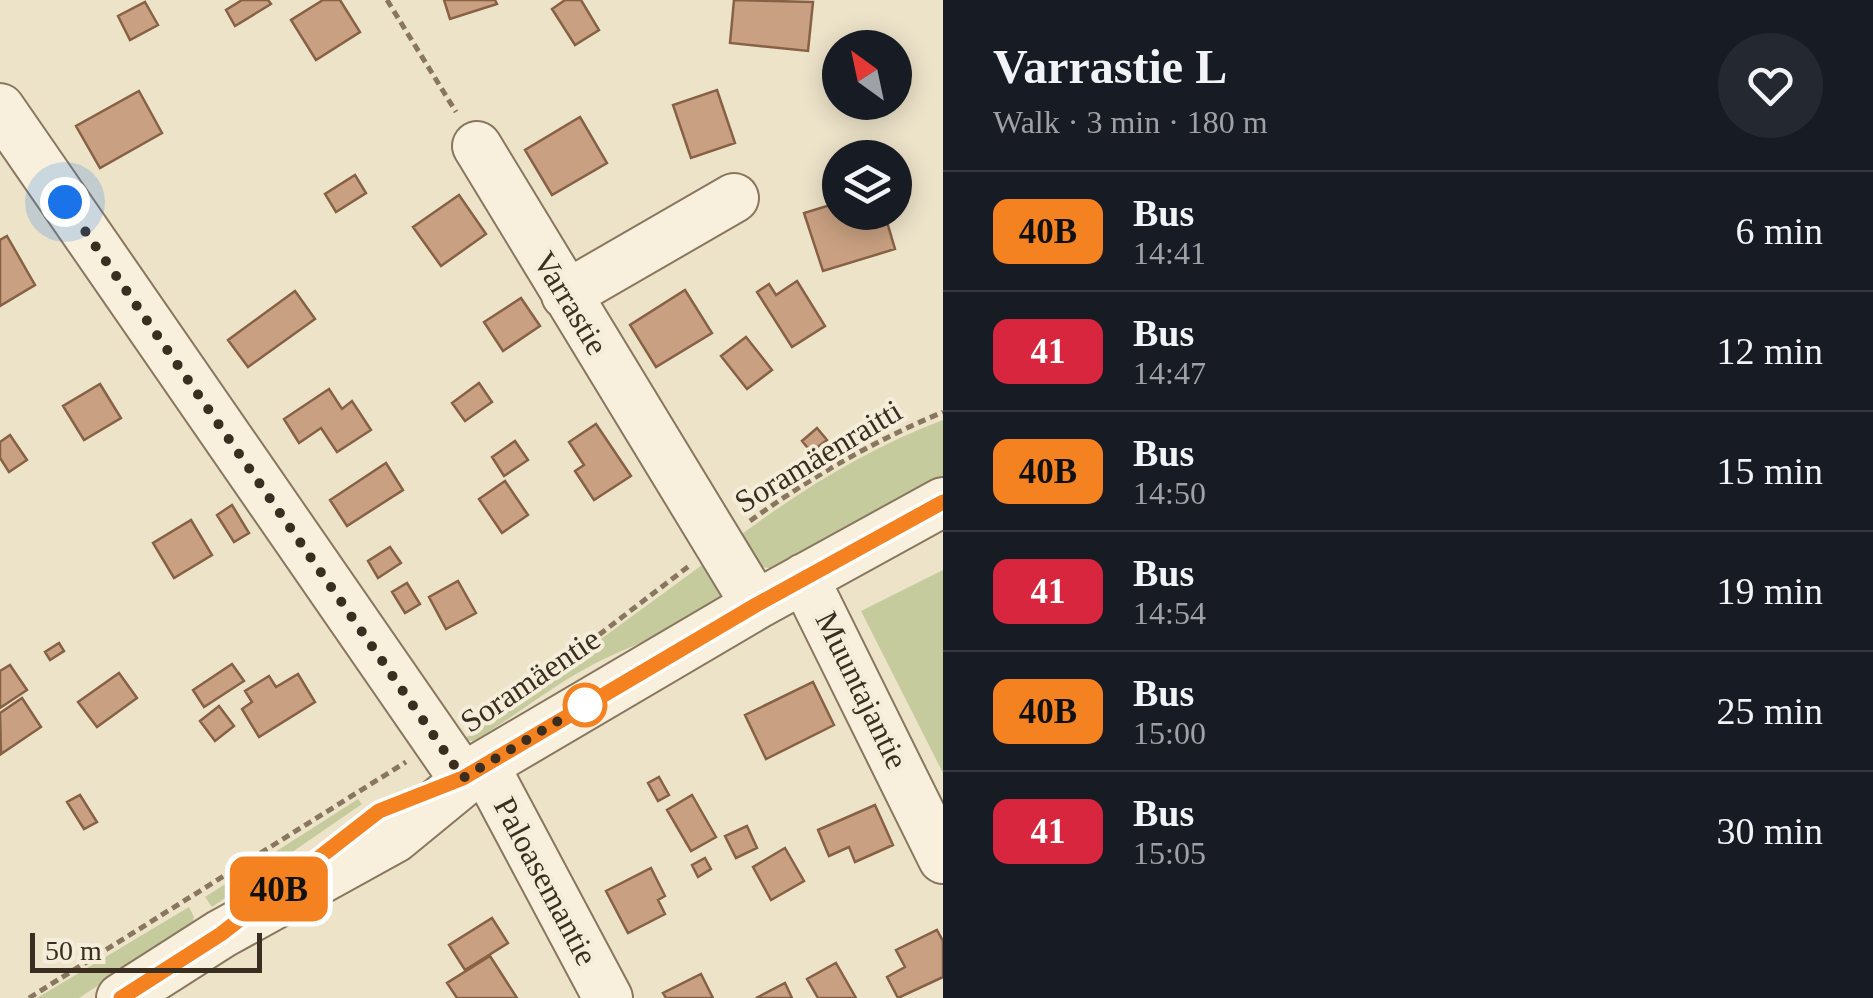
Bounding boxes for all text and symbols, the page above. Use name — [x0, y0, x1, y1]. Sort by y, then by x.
north arrow — [822, 30, 912, 120]
map controls — [822, 30, 912, 230]
button: heart — [1718, 33, 1823, 138]
text: Varrastie L — [993, 40, 1227, 93]
text: Walk · 3 min · 180 m — [993, 104, 1268, 140]
button: layers — [822, 140, 912, 230]
your location — [40, 177, 90, 227]
text: Bus — [1133, 192, 1194, 234]
text: 6 min — [1735, 210, 1823, 252]
text: 40B — [1019, 212, 1077, 251]
text: 14:41 — [1133, 235, 1206, 271]
street label: Varrastie — [526, 245, 616, 361]
text: Bus — [1133, 312, 1194, 354]
text: 12 min — [1716, 330, 1823, 372]
text: 41 — [1031, 332, 1066, 371]
text: 14:47 — [1133, 355, 1206, 391]
street label: Soramäenraitti — [728, 392, 908, 520]
text: Bus — [1133, 432, 1194, 474]
text: 15 min — [1716, 450, 1823, 492]
text: 40B — [1019, 452, 1077, 491]
text: 14:50 — [1133, 475, 1206, 511]
text: Bus — [1133, 552, 1194, 594]
text: 19 min — [1716, 570, 1823, 612]
text: 41 — [1031, 572, 1066, 611]
text: 14:54 — [1133, 595, 1206, 631]
street label: Muuntajantie — [808, 605, 916, 775]
street label: Soramäentie — [454, 620, 606, 740]
text: Bus — [1133, 672, 1194, 714]
unlabelled marker — [564, 684, 606, 726]
text: 25 min — [1716, 690, 1823, 732]
text: 40B — [1019, 692, 1077, 731]
text: 15:00 — [1133, 715, 1206, 751]
street label: Paloasemantie — [487, 791, 605, 971]
text: Bus — [1133, 792, 1194, 834]
text: 30 min — [1716, 810, 1823, 852]
text: 41 — [1031, 812, 1066, 851]
text: 15:05 — [1133, 835, 1206, 871]
line badge: 40B — [222, 856, 336, 922]
text: 40B — [250, 870, 308, 909]
scale bar — [30, 928, 262, 972]
text: 50 m — [45, 935, 102, 966]

